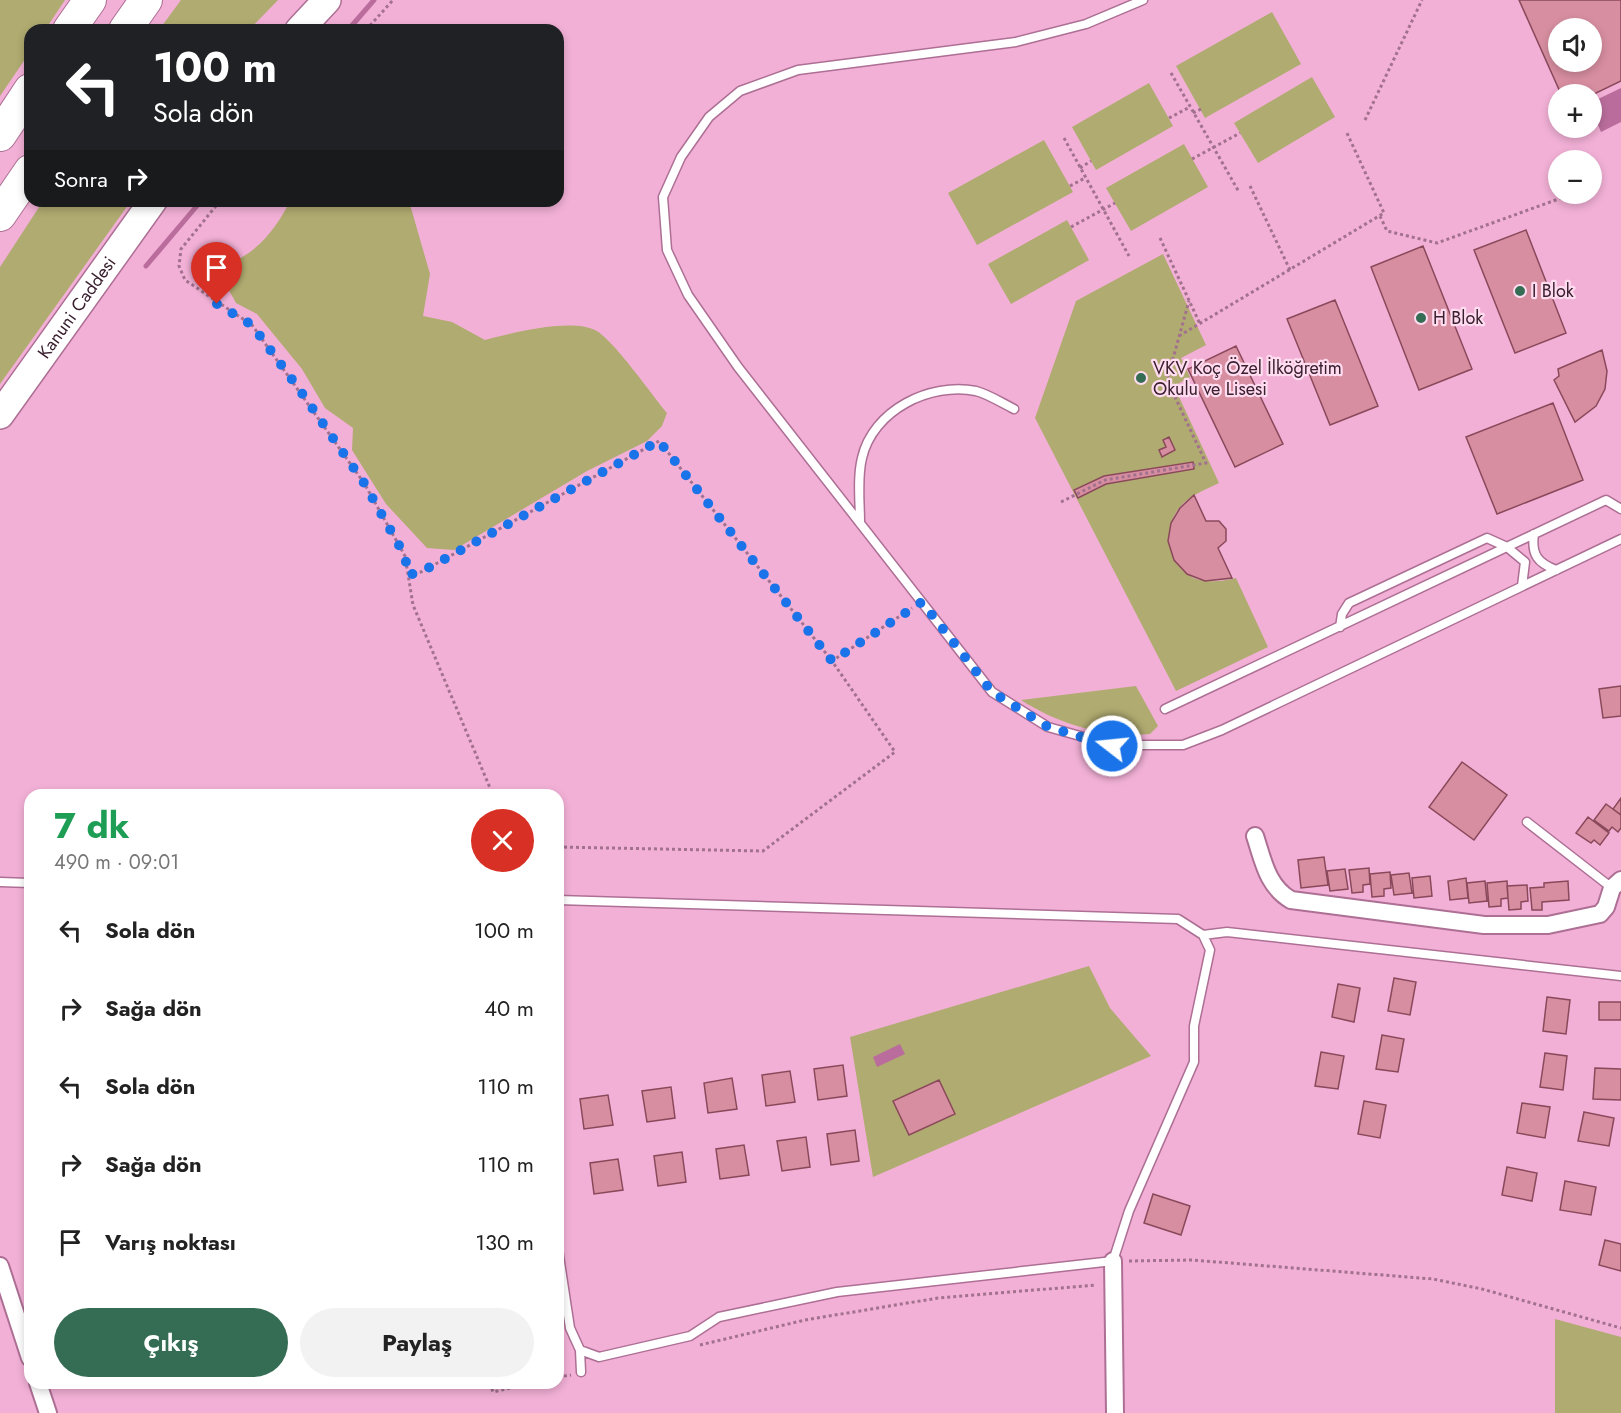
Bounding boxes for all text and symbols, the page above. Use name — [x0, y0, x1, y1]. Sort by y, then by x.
map controls — [1548, 18, 1602, 204]
button: sound — [1548, 18, 1602, 72]
text: 100 m — [153, 37, 277, 98]
icon: left — [54, 48, 132, 126]
button: + — [1548, 84, 1602, 138]
text: Sola dön — [153, 93, 254, 132]
button: − — [1548, 150, 1602, 204]
icon: right — [120, 162, 153, 195]
text: Sonra — [54, 163, 108, 195]
pin — [191, 242, 242, 304]
street label: Kanuni Caddesi — [31, 251, 122, 364]
icon: arrive — [200, 251, 233, 284]
place label: I Blok — [1532, 278, 1574, 304]
marker: I Blok — [1513, 284, 1527, 298]
place label: H Blok — [1433, 305, 1483, 331]
marker: H Blok — [1414, 311, 1428, 325]
place label: VKV Koç Özel İlköğretim Okulu ve Lisesi — [1153, 355, 1342, 402]
marker: VKV Koç Özel İlköğretim Okulu ve Lisesi — [1134, 371, 1148, 385]
position arrow — [1080, 714, 1144, 778]
text: 7 dk — [54, 799, 130, 851]
button: close — [471, 809, 534, 872]
text: 490 m · 09:01 — [54, 848, 179, 877]
icon: left — [54, 914, 87, 947]
text: Sola dön — [105, 914, 195, 946]
text: 100 m — [474, 914, 534, 946]
icon: right — [54, 992, 87, 1025]
text: Sağa dön — [105, 992, 202, 1024]
text: 40 m — [484, 992, 534, 1024]
icon: left — [54, 1070, 87, 1103]
text: Sola dön — [105, 1070, 195, 1102]
text: 110 m — [477, 1070, 534, 1102]
icon: right — [54, 1148, 87, 1181]
text: Sağa dön — [105, 1148, 202, 1180]
text: 110 m — [477, 1148, 534, 1180]
icon: arrive — [54, 1226, 87, 1259]
text: Varış noktası — [105, 1226, 236, 1258]
text: 130 m — [475, 1226, 534, 1258]
button: Çıkış — [54, 1308, 288, 1377]
button: Paylaş — [300, 1308, 534, 1377]

